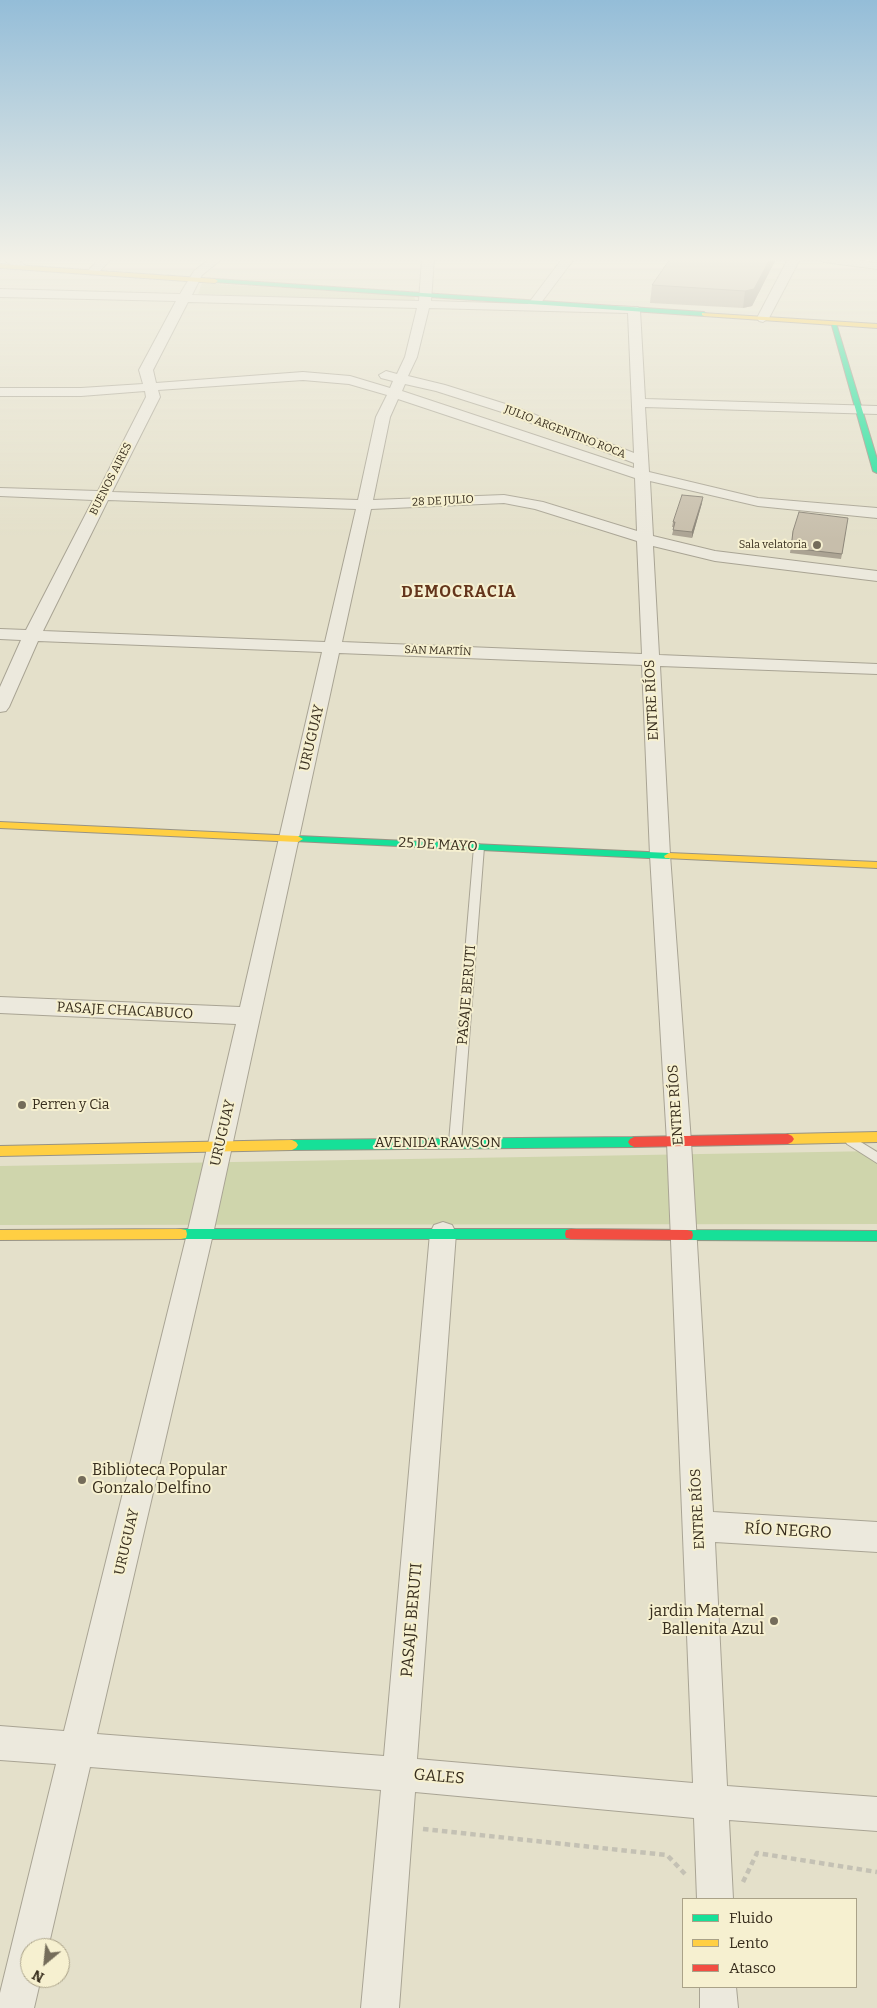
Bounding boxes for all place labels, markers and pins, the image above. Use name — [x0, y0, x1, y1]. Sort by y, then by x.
place label: Sala velatoria — [739, 538, 807, 552]
marker: Sala velatoria — [811, 539, 823, 551]
place label: Perren y Cia — [32, 1097, 109, 1113]
marker: Perren y Cia — [16, 1099, 28, 1111]
place label: Biblioteca Popular Gonzalo Delfino — [92, 1461, 227, 1499]
marker: Biblioteca Popular Gonzalo Delfino — [76, 1474, 88, 1486]
place label: jardin Maternal Ballenita Azul — [649, 1602, 764, 1640]
marker: jardin Maternal Ballenita Azul — [768, 1615, 780, 1627]

